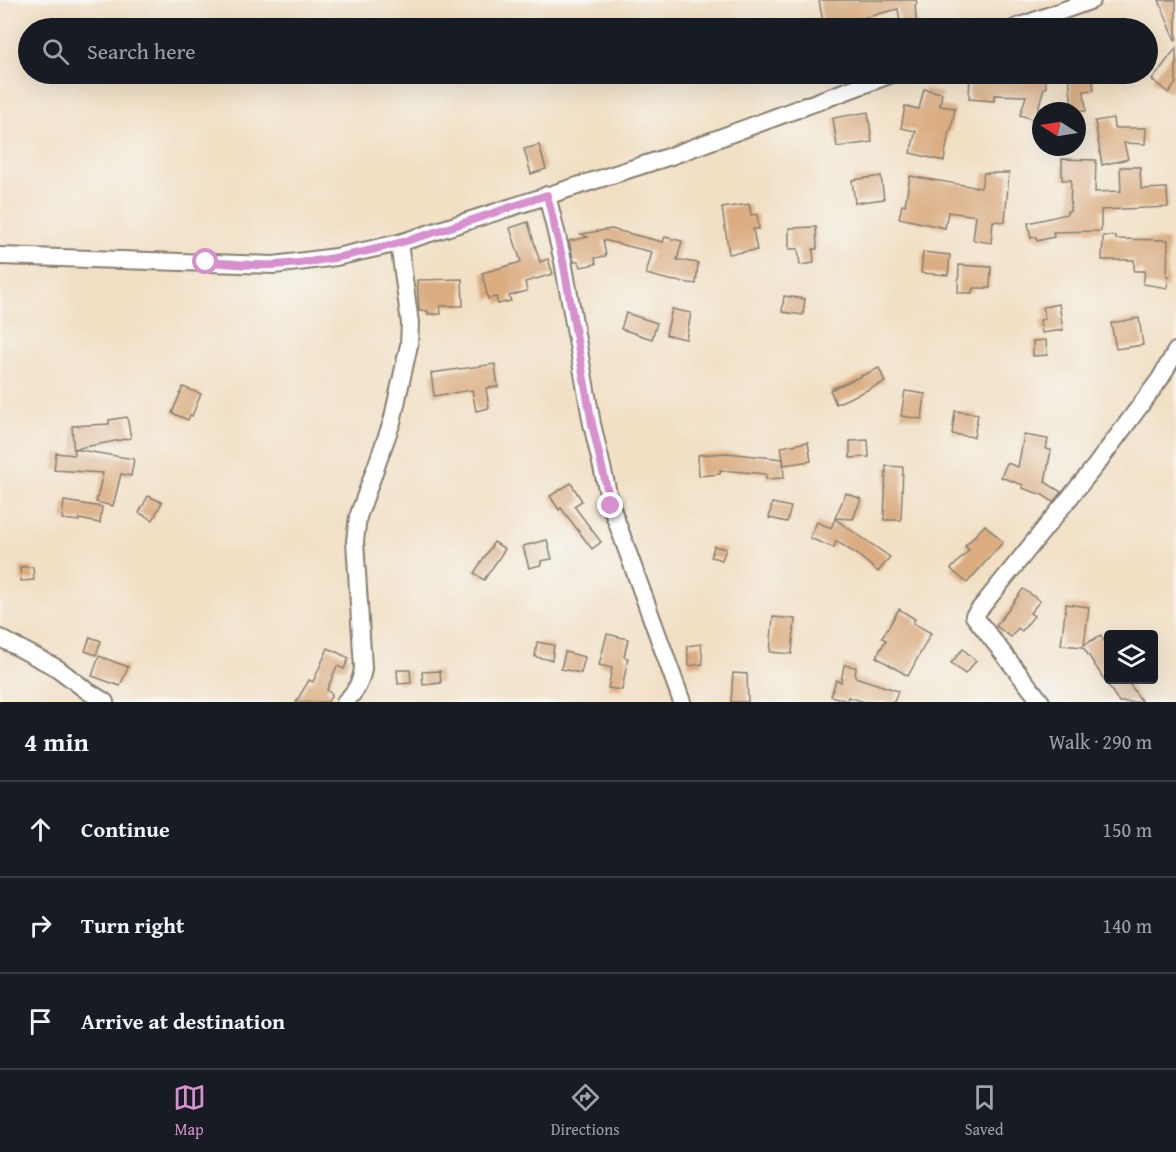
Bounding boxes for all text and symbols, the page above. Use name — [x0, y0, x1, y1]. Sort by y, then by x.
search box — [18, 18, 1158, 84]
icon: search — [39, 35, 72, 68]
text: Search here — [87, 35, 196, 67]
north arrow — [1032, 102, 1086, 156]
route start — [192, 248, 218, 274]
route end — [597, 492, 623, 518]
map controls — [1104, 630, 1158, 684]
button: layers — [1104, 630, 1158, 684]
text: 4 min — [24, 722, 89, 761]
text: Walk · 290 m — [1049, 727, 1152, 756]
icon: ahead — [24, 813, 57, 846]
text: Continue — [81, 813, 170, 845]
text: 150 m — [1102, 815, 1152, 844]
icon: right — [24, 909, 57, 942]
text: Turn right — [81, 909, 184, 941]
text: 140 m — [1102, 911, 1152, 940]
icon: arrive — [24, 1005, 57, 1038]
text: Arrive at destination — [81, 1005, 285, 1037]
tab: Map — [173, 1081, 206, 1141]
tab: Directions — [551, 1081, 620, 1141]
tab: Saved — [965, 1081, 1003, 1141]

